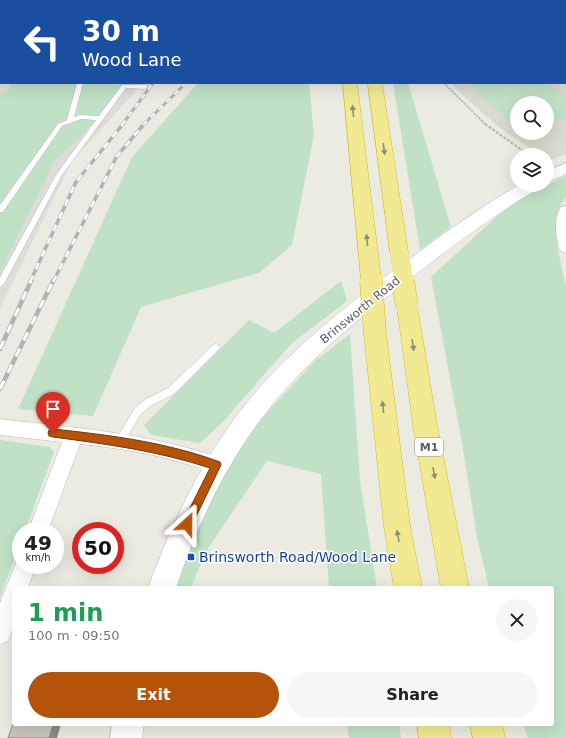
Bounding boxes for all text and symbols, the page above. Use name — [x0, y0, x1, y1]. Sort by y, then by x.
text: 30 m — [82, 15, 160, 48]
icon: left — [16, 16, 68, 68]
text: Wood Lane — [82, 49, 181, 70]
map controls — [510, 96, 554, 192]
button: search — [510, 96, 554, 140]
one-way arrow — [350, 105, 357, 117]
one-way arrow — [381, 143, 387, 155]
button: layers — [510, 148, 554, 192]
one-way arrow — [363, 234, 370, 246]
street label: Brinsworth Road — [317, 274, 403, 346]
one-way arrow — [410, 339, 416, 351]
pin — [36, 392, 70, 433]
icon: arrive — [42, 398, 64, 420]
one-way arrow — [380, 401, 387, 413]
road number: M1 — [415, 438, 443, 456]
one-way arrow — [431, 467, 437, 479]
position arrow — [166, 503, 208, 545]
speed limit sign: 50 — [72, 522, 124, 574]
one-way arrow — [395, 530, 401, 542]
text: 49 — [24, 531, 52, 555]
place label: Brinsworth Road/Wood Lane — [199, 549, 396, 565]
text: km/h — [25, 552, 51, 563]
marker: Brinsworth Road/Wood Lane — [186, 552, 196, 562]
text: 1 min — [28, 599, 103, 627]
button: close — [496, 599, 538, 641]
text: 100 m · 09:50 — [28, 628, 119, 643]
button: Exit — [28, 672, 279, 718]
button: Share — [287, 672, 538, 718]

